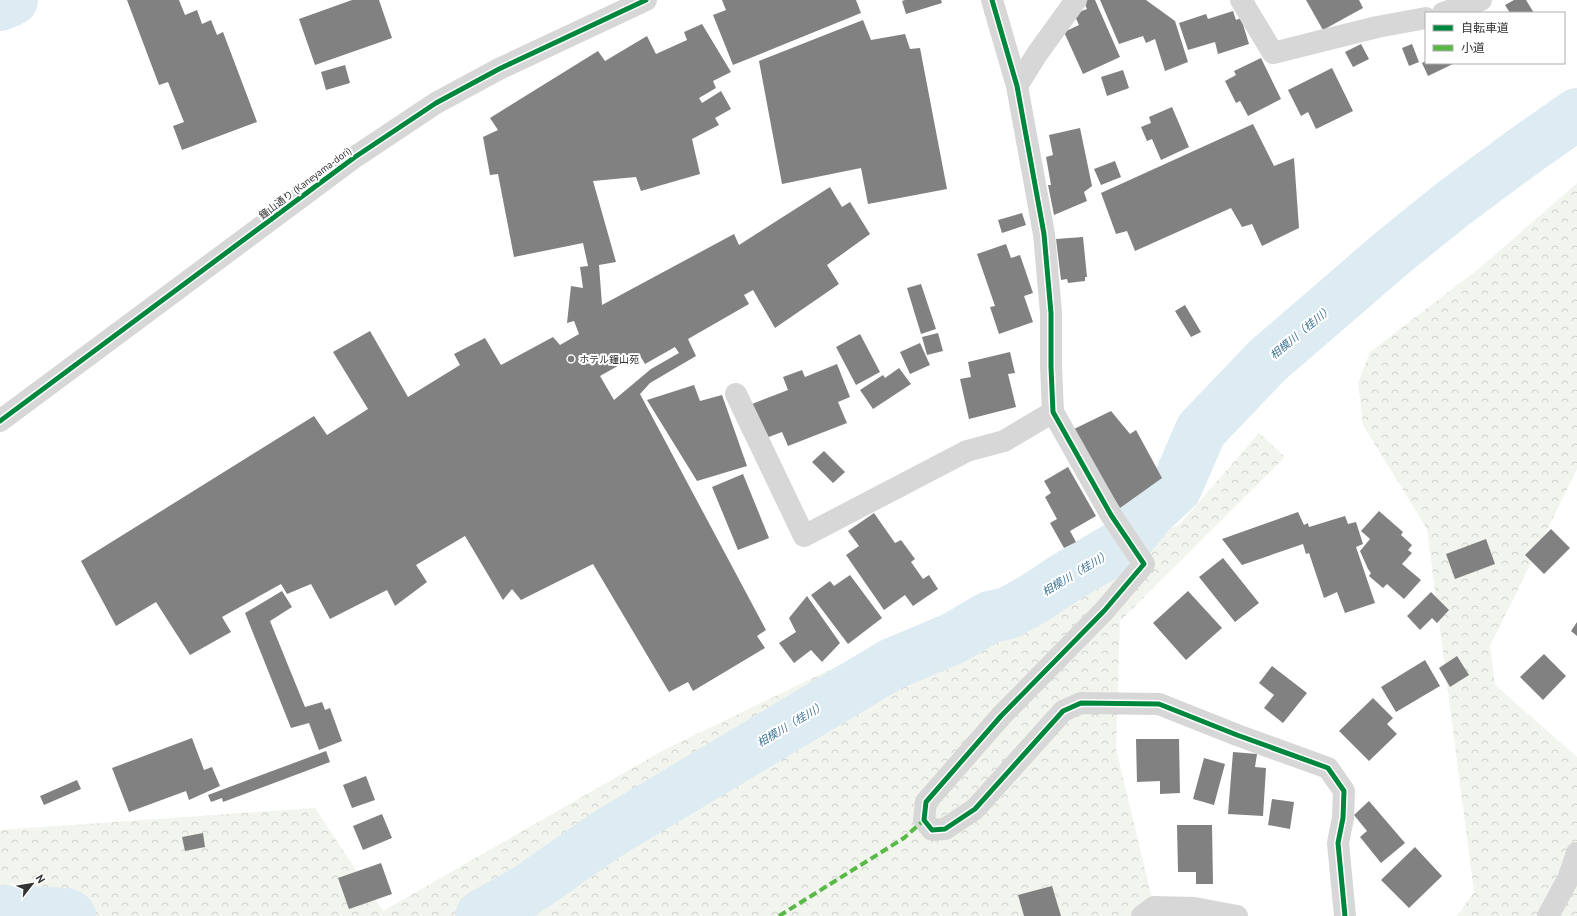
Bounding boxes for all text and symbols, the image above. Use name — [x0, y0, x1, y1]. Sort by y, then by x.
legend — [1425, 12, 1565, 64]
text: 自転車道 — [1461, 20, 1509, 35]
text: 小道 — [1461, 40, 1485, 55]
street label: 鐘山通り (Kaneyama-dori) — [256, 144, 354, 222]
water label: 相模川（桂川） — [1267, 302, 1335, 362]
place label: ホテル鐘山苑 — [579, 353, 639, 366]
marker: ホテル鐘山苑 — [566, 354, 576, 364]
water label: 相模川（桂川） — [1039, 547, 1113, 599]
water label: 相模川（桂川） — [754, 698, 828, 750]
north arrow — [12, 864, 52, 904]
text: N — [33, 872, 48, 886]

